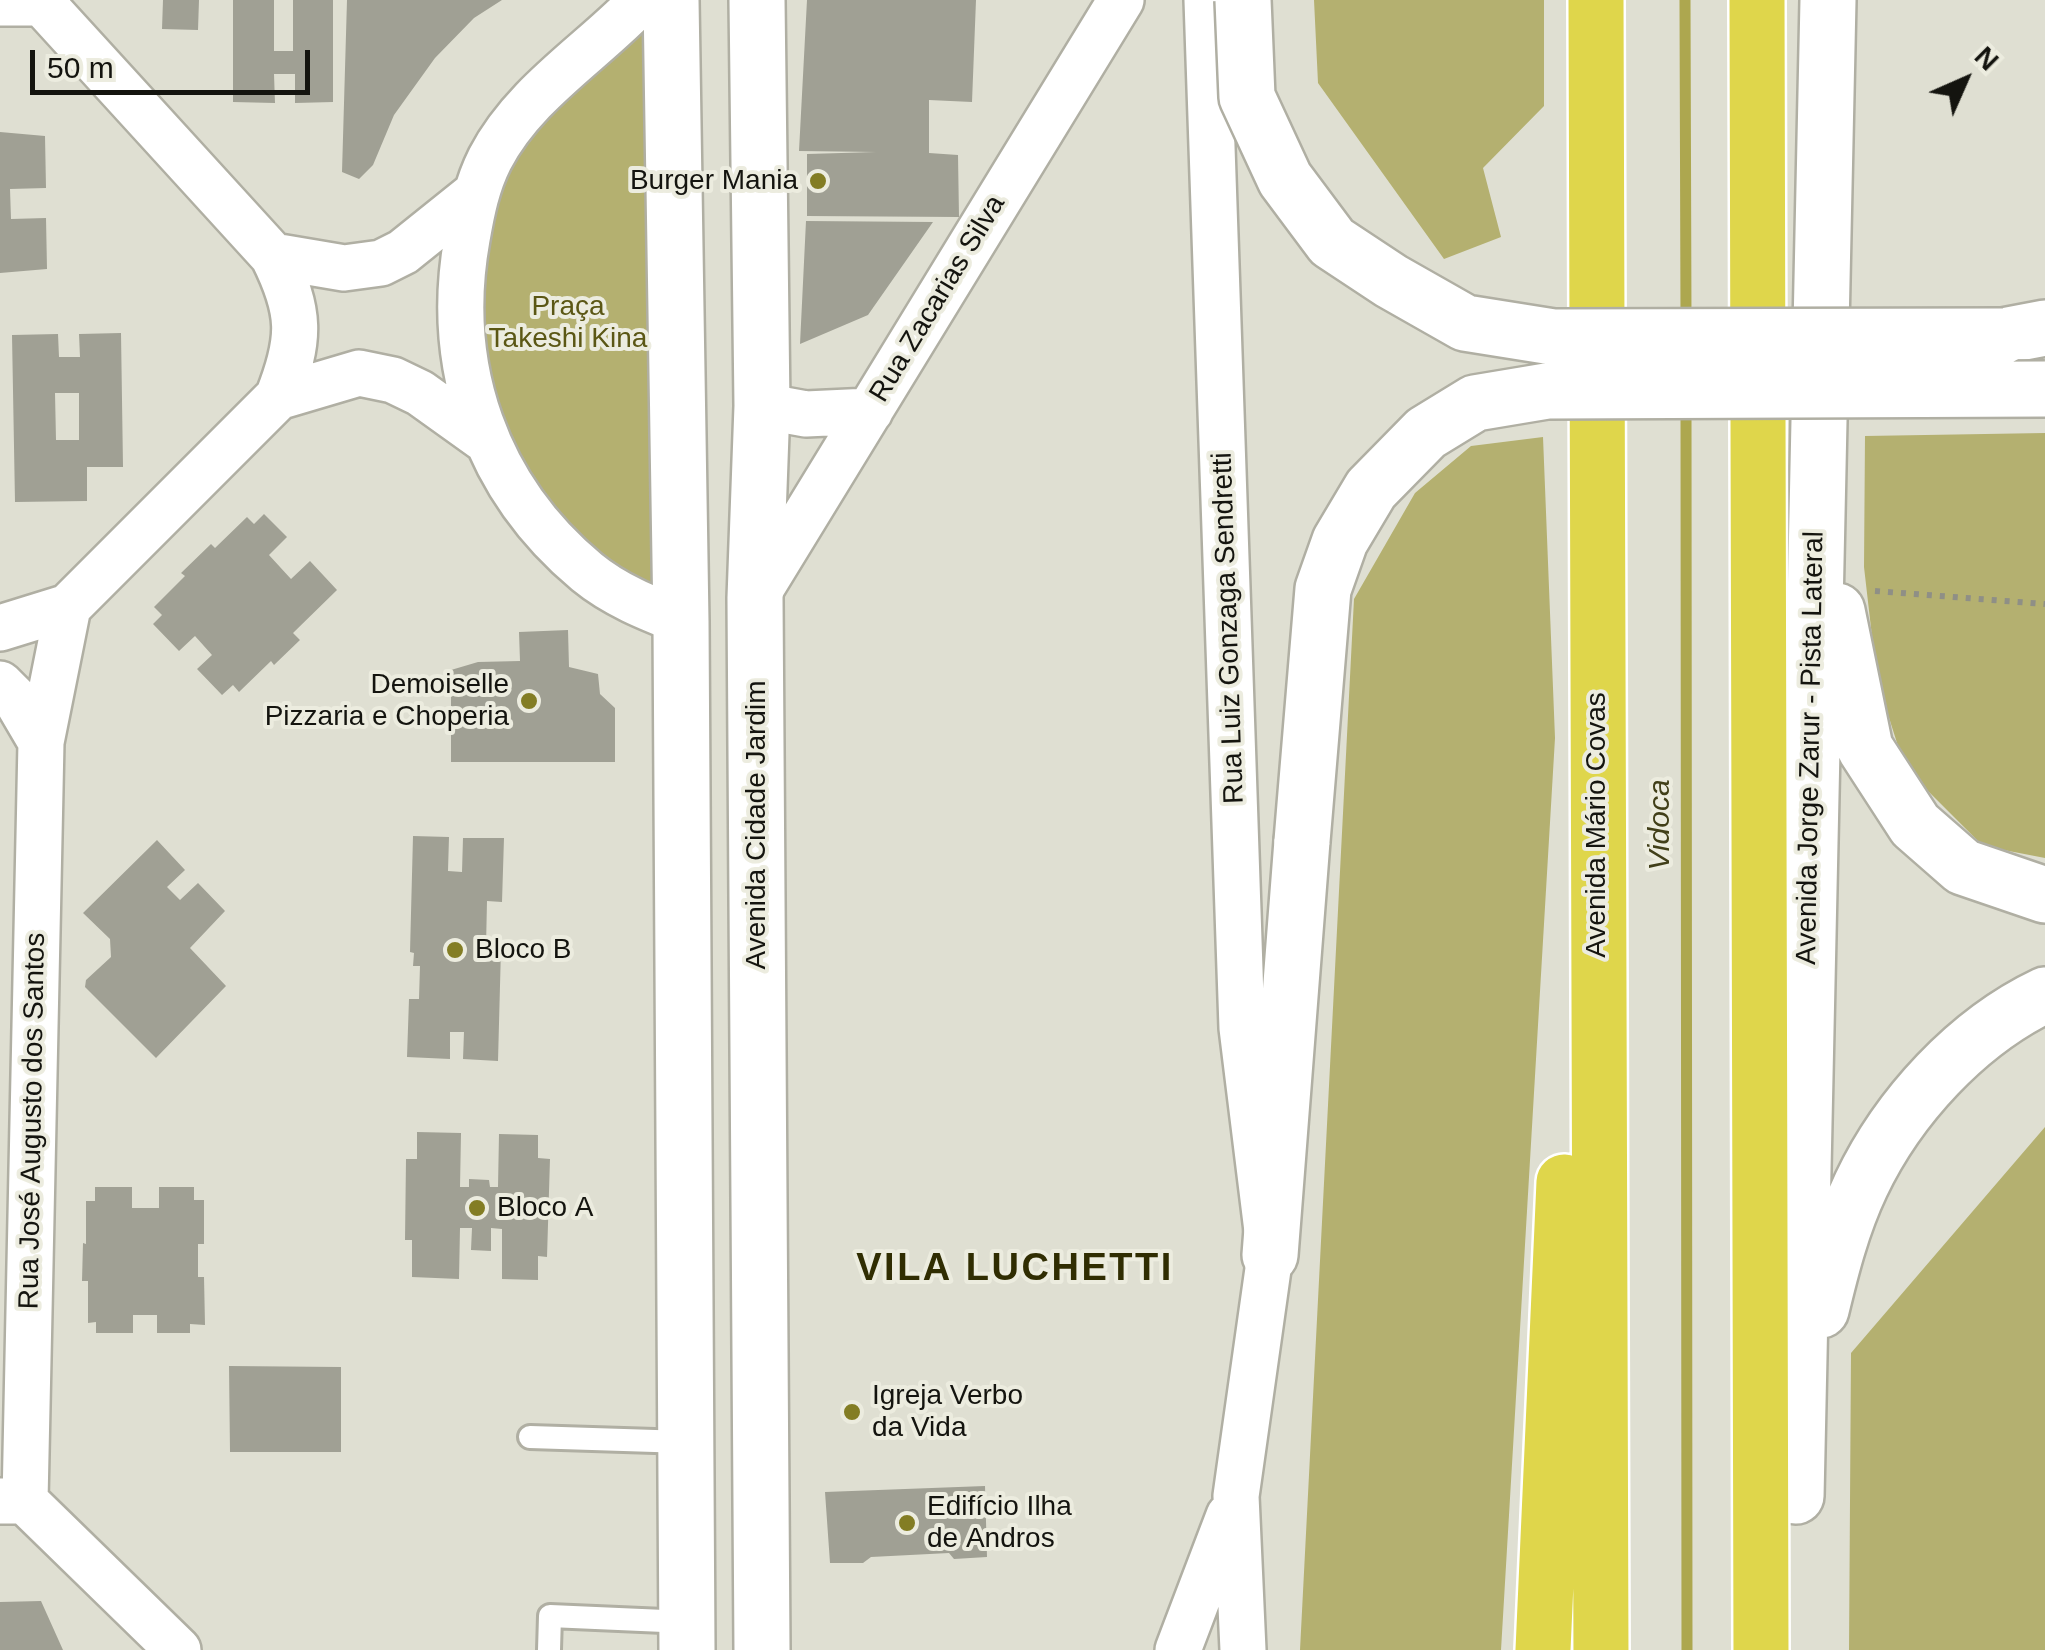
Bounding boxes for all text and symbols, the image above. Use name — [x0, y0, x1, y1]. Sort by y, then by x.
scale bar — [35, 30, 315, 92]
north arrow — [1915, 30, 2015, 130]
text: N — [1968, 40, 2005, 77]
text: 50 m — [47, 51, 114, 84]
place label: Burger Mania — [630, 164, 798, 198]
marker: Burger Mania — [807, 170, 829, 192]
street label: Rua Zacarias Silva — [863, 190, 1013, 408]
park label: Praça Takeshi Kina — [489, 290, 647, 356]
street label: Rua Luiz Gonzaga Sendretti — [1206, 452, 1252, 804]
street label: Avenida Jorge Zarur - Pista Lateral — [1790, 531, 1832, 965]
place label: Demoiselle Pizzaria e Choperia — [265, 668, 509, 734]
street label: Avenida Cidade Jardim — [740, 681, 774, 969]
marker: Demoiselle Pizzaria e Choperia — [518, 690, 540, 712]
street label: Avenida Mário Covas — [1580, 692, 1614, 958]
water label: Vidoca — [1643, 779, 1679, 871]
street label: Rua José Augusto dos Santos — [13, 932, 53, 1310]
place label: Bloco B — [475, 933, 571, 967]
marker: Bloco B — [444, 939, 466, 961]
place label: Bloco A — [497, 1191, 593, 1225]
marker: Bloco A — [466, 1197, 488, 1219]
district label: VILA LUCHETTI — [856, 1247, 1174, 1293]
place label: Igreja Verbo da Vida — [872, 1379, 1023, 1445]
marker: Igreja Verbo da Vida — [841, 1401, 863, 1423]
place label: Edifício Ilha de Andros — [927, 1490, 1072, 1556]
marker: Edifício Ilha de Andros — [896, 1512, 918, 1534]

